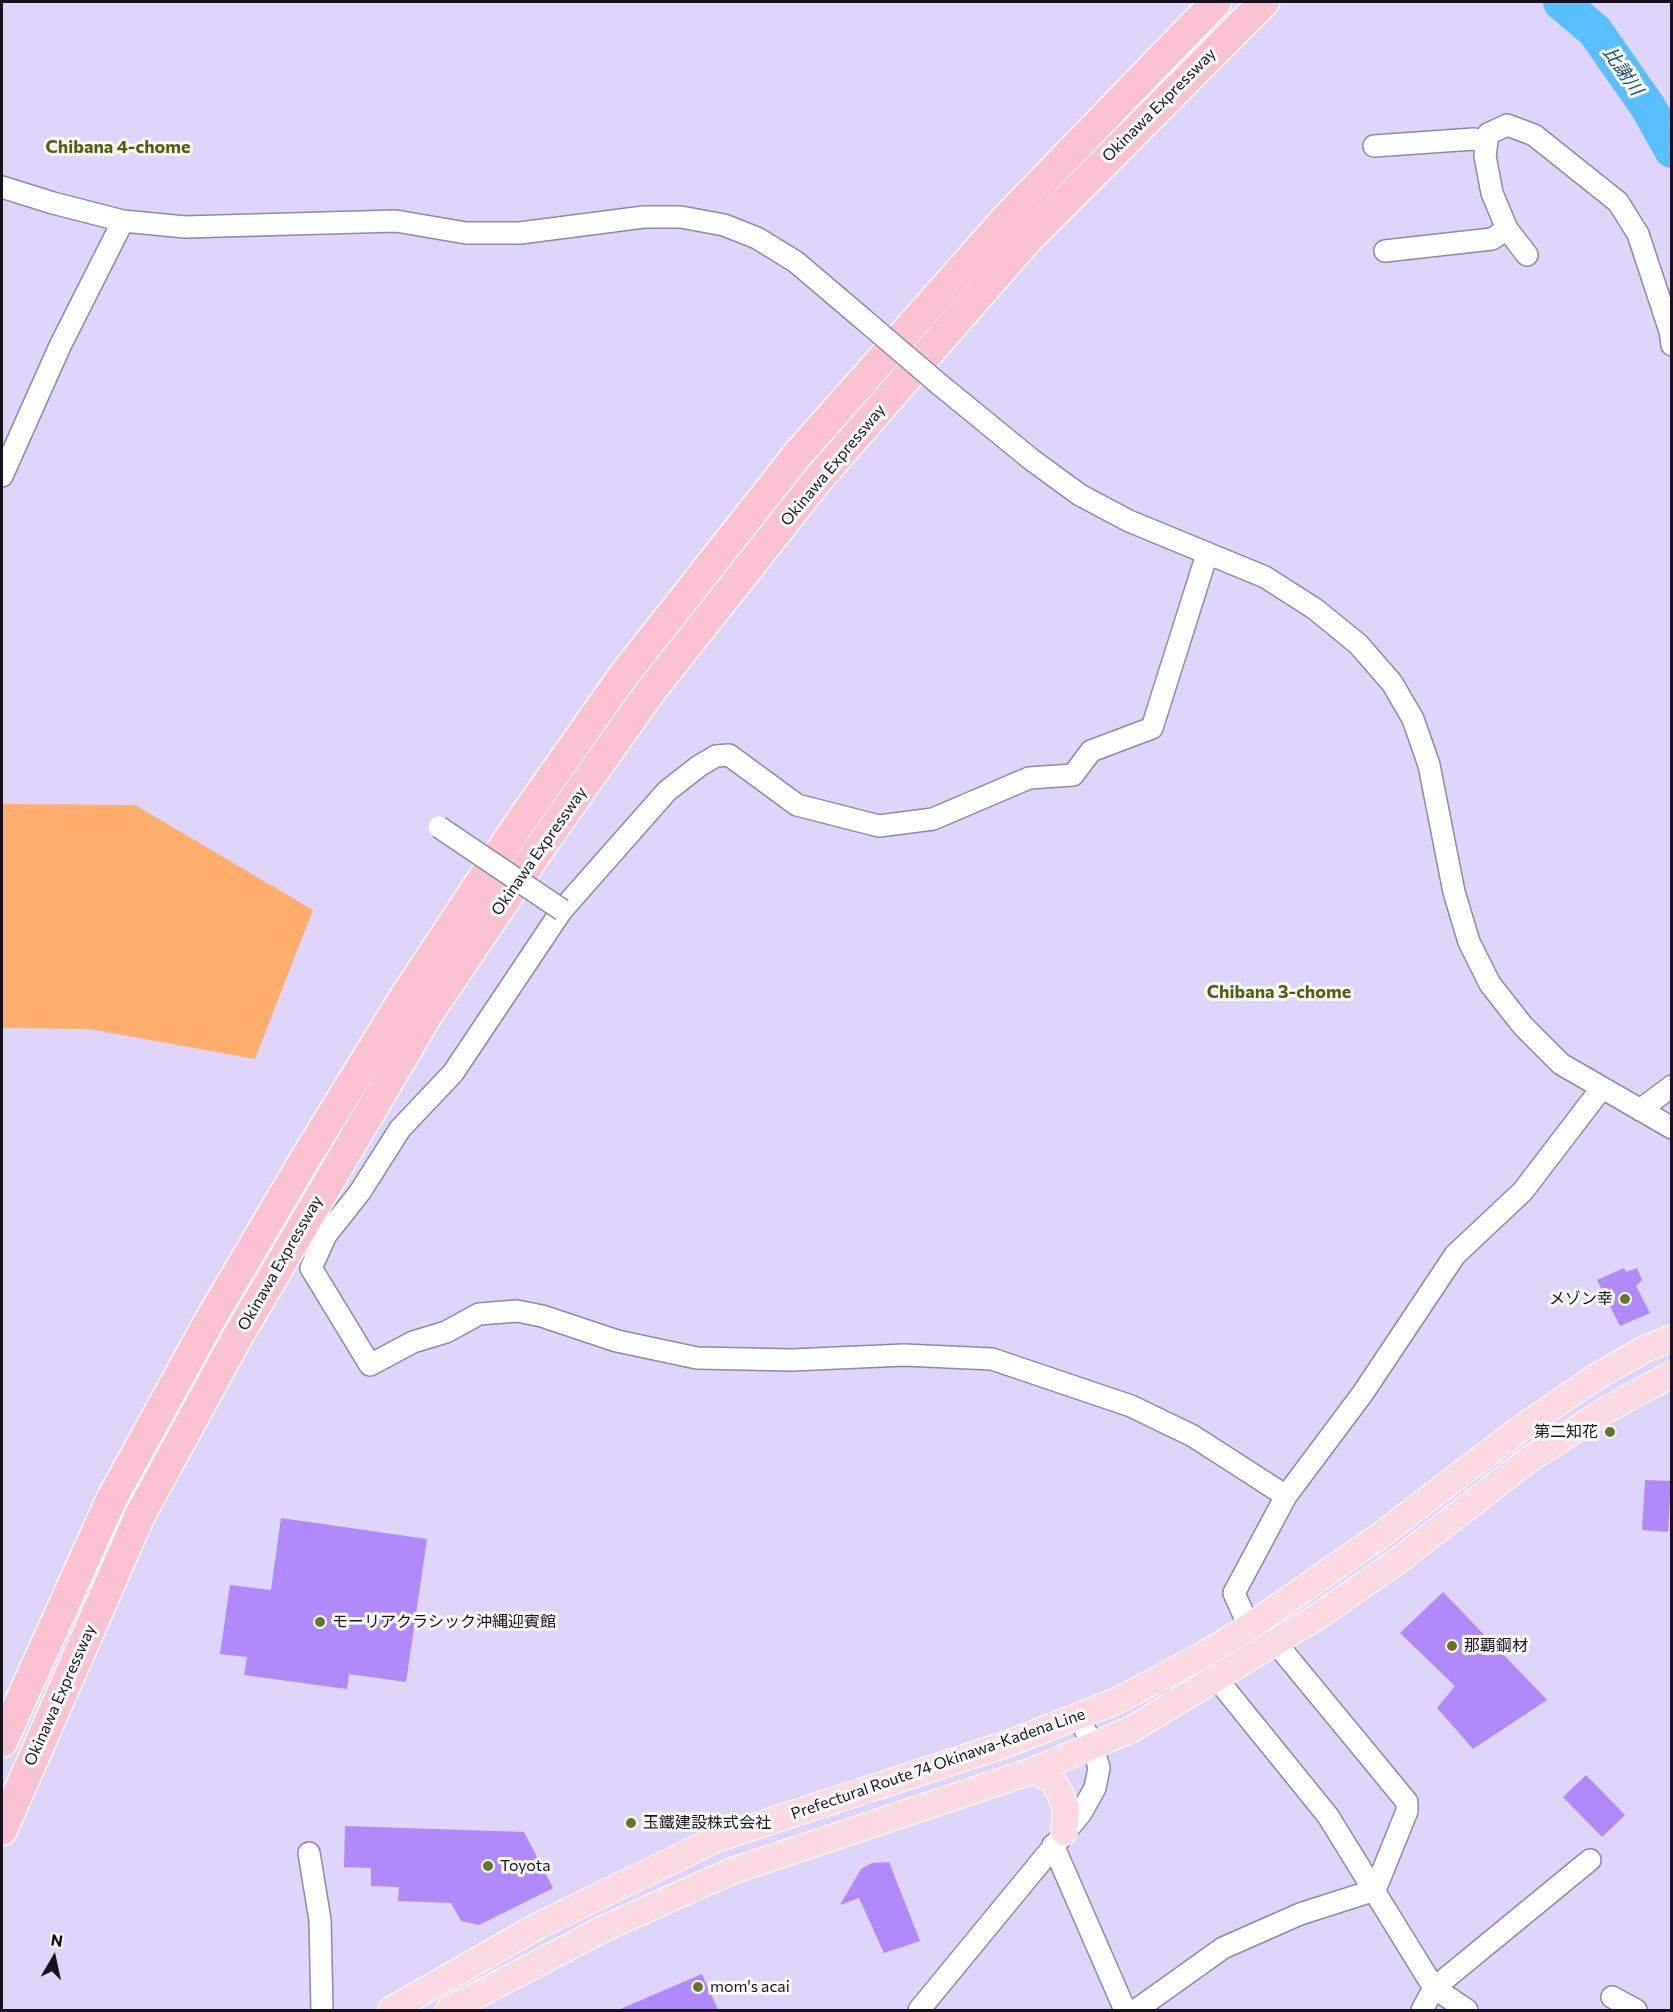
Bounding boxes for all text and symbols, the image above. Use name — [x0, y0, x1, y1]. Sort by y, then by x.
water label: 比謝川 — [1599, 43, 1647, 99]
street label: Okinawa Expressway — [1098, 44, 1220, 166]
district label: Chibana 4-chome — [46, 136, 190, 158]
street label: Okinawa Expressway — [777, 400, 889, 530]
street label: Okinawa Expressway — [487, 783, 591, 919]
district label: Chibana 3-chome — [1207, 981, 1351, 1003]
street label: Okinawa Expressway — [233, 1192, 327, 1334]
place label: メゾン幸 — [1549, 1289, 1613, 1309]
marker: メゾン幸 — [1618, 1292, 1632, 1306]
place label: 第二知花 — [1534, 1422, 1598, 1442]
marker: 第二知花 — [1603, 1425, 1617, 1439]
place label: モーリアクラシック沖縄迎賓館 — [332, 1612, 556, 1632]
marker: モーリアクラシック沖縄迎賓館 — [313, 1615, 327, 1629]
street label: Okinawa Expressway — [20, 1621, 100, 1769]
place label: 那覇鋼材 — [1464, 1636, 1528, 1656]
marker: 那覇鋼材 — [1445, 1639, 1459, 1653]
street label: Prefectural Route 74 Okinawa-Kadena Line — [788, 1704, 1088, 1824]
place label: 玉鐵建設株式会社 — [643, 1813, 771, 1833]
marker: 玉鐵建設株式会社 — [624, 1816, 638, 1830]
place label: Toyota — [500, 1856, 551, 1876]
marker: Toyota — [481, 1859, 495, 1873]
north arrow — [24, 1928, 84, 1988]
text: N — [49, 1929, 64, 1950]
place label: mom's acai — [710, 1977, 790, 1997]
marker: mom's acai — [691, 1980, 705, 1994]

